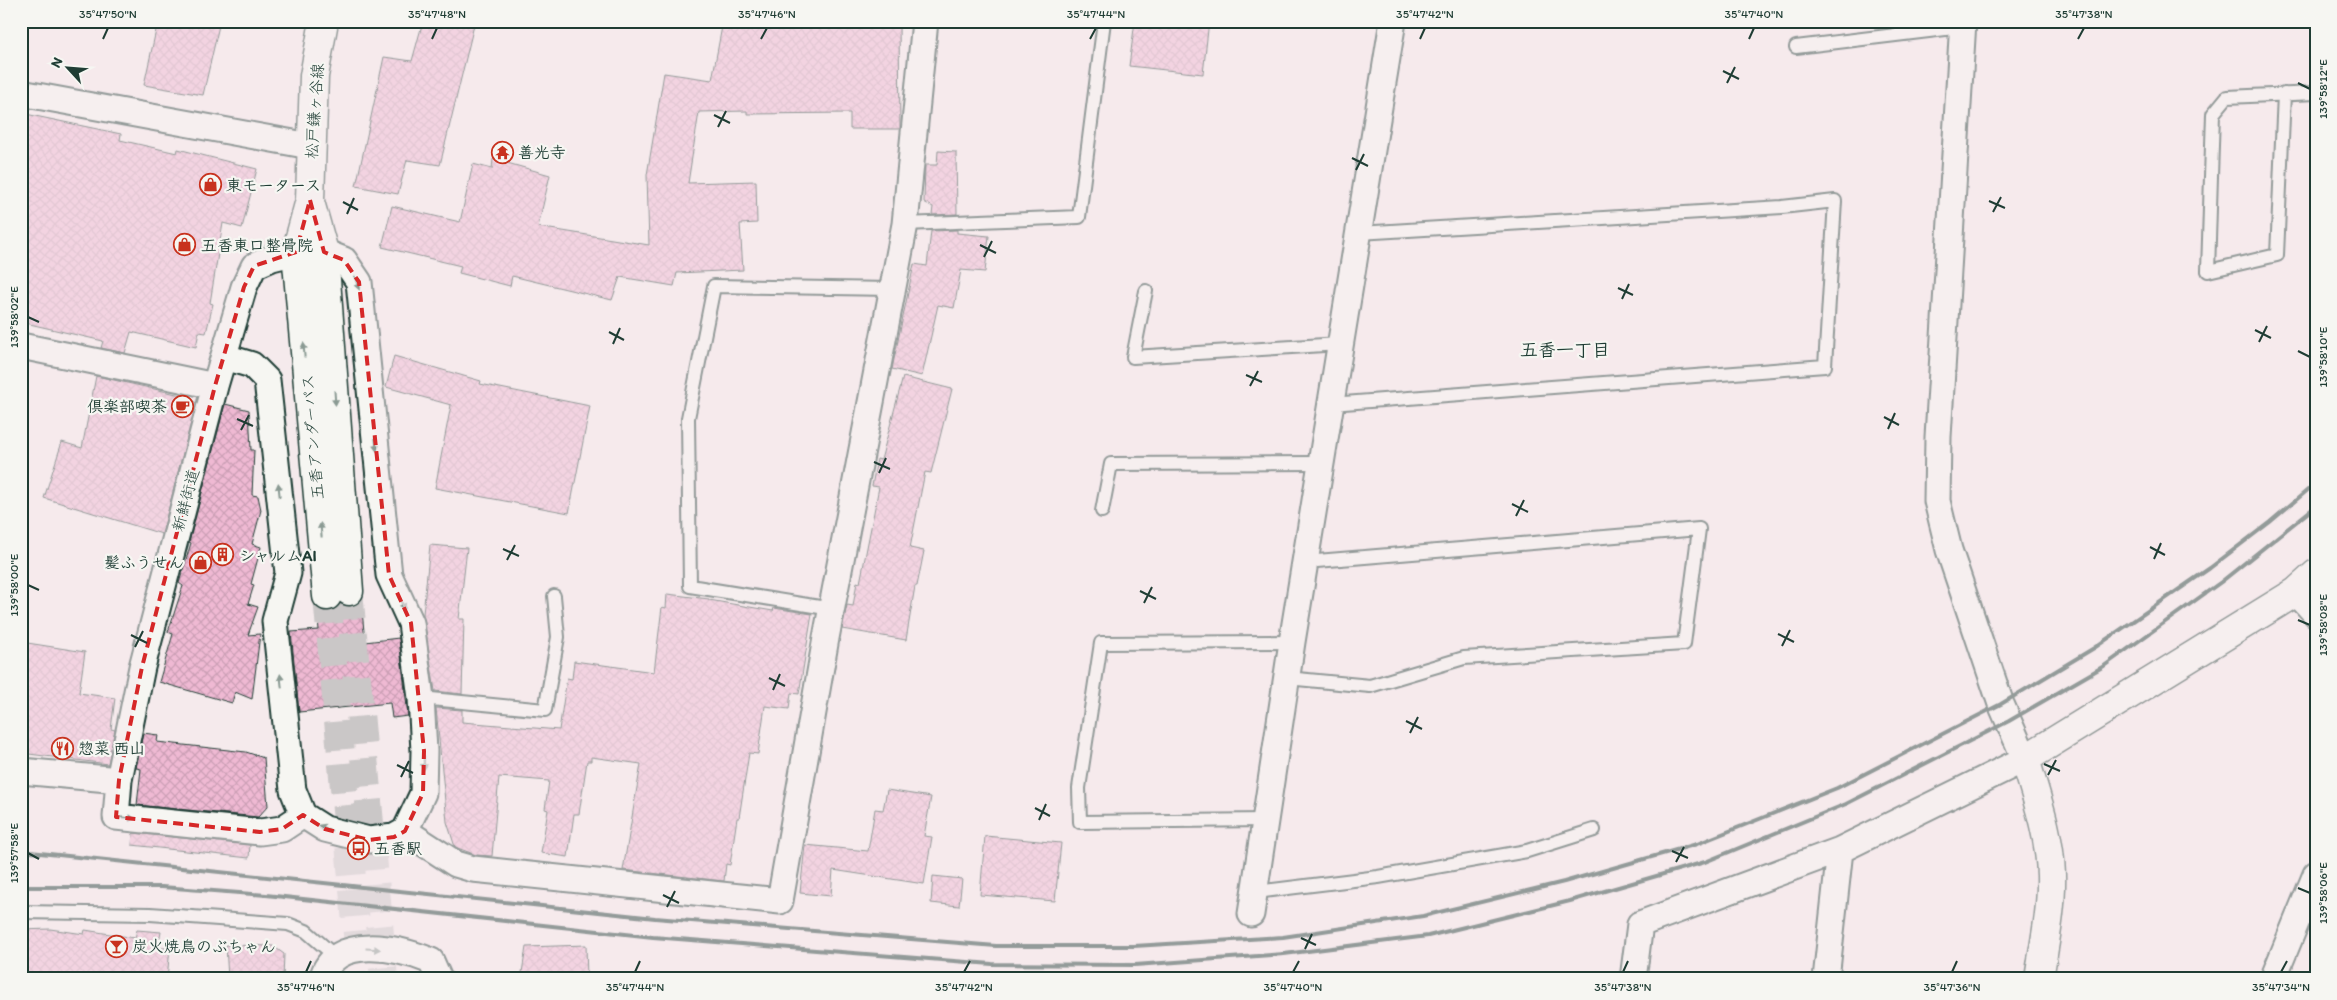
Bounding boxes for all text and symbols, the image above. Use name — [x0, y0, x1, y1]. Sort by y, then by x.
text: 35°47'50"N — [79, 7, 137, 21]
text: 35°47'48"N — [408, 7, 466, 21]
text: 35°47'46"N — [738, 7, 796, 21]
text: 35°47'44"N — [1067, 7, 1125, 21]
text: 35°47'42"N — [1396, 7, 1454, 21]
text: 35°47'40"N — [1725, 7, 1783, 21]
text: 35°47'38"N — [2055, 7, 2113, 21]
north arrow — [42, 42, 92, 92]
text: N — [47, 55, 66, 70]
text: 139°58'12"E — [2316, 59, 2330, 119]
street label: 松戸鎌ヶ谷線 — [302, 62, 327, 160]
temple icon: 善光寺 — [490, 140, 514, 164]
place label: 善光寺 — [518, 143, 566, 162]
shop icon: 東モータース — [198, 173, 222, 197]
place label: 東モータース — [226, 176, 321, 195]
shop icon: 五香東口整骨院 — [173, 233, 197, 257]
place label: 五香東口整骨院 — [201, 236, 313, 255]
one-way arrow — [353, 276, 361, 291]
text: 139°58'02"E — [7, 286, 21, 348]
text: 139°58'10"E — [2316, 326, 2330, 388]
district label: 五香一丁目 — [1520, 339, 1610, 361]
one-way arrow — [300, 342, 308, 358]
street label: 五香アンダーパス — [298, 373, 327, 500]
one-way arrow — [331, 390, 339, 406]
cafe icon: 倶楽部喫茶 — [171, 394, 195, 418]
place label: 倶楽部喫茶 — [87, 397, 167, 416]
one-way arrow — [372, 436, 380, 452]
street label: 新鮮街道 — [168, 467, 203, 534]
one-way arrow — [275, 482, 283, 498]
one-way arrow — [317, 521, 325, 537]
building icon: シャルムAI — [211, 543, 235, 567]
place label: シャルムAI — [239, 546, 317, 565]
shop icon: 髪ふうせん — [188, 550, 212, 574]
text: 139°58'00"E — [7, 553, 21, 616]
place label: 髪ふうせん — [104, 553, 184, 572]
text: 139°58'08"E — [2316, 594, 2330, 656]
one-way arrow — [398, 596, 406, 610]
one-way arrow — [277, 673, 285, 689]
restaurant icon: 惣菜 西山 — [50, 736, 74, 760]
place label: 惣菜 西山 — [78, 739, 146, 758]
one-way arrow — [420, 755, 428, 771]
one-way arrow — [120, 814, 136, 822]
text: 139°57'58"E — [7, 822, 21, 883]
one-way arrow — [318, 823, 332, 831]
bus stop icon: 五香駅 — [346, 836, 370, 860]
place label: 五香駅 — [374, 839, 422, 858]
text: 139°58'06"E — [2316, 862, 2330, 924]
bar icon: 炭火焼鳥のぶちゃん — [104, 934, 128, 958]
place label: 炭火焼鳥のぶちゃん — [132, 937, 276, 956]
one-way arrow — [365, 946, 381, 954]
text: 35°47'46"N — [277, 980, 335, 994]
text: 35°47'44"N — [606, 980, 664, 994]
text: 35°47'42"N — [935, 980, 993, 994]
text: 35°47'40"N — [1264, 980, 1322, 994]
text: 35°47'38"N — [1594, 980, 1652, 994]
text: 35°47'36"N — [1923, 980, 1981, 994]
text: 35°47'34"N — [2252, 980, 2310, 994]

